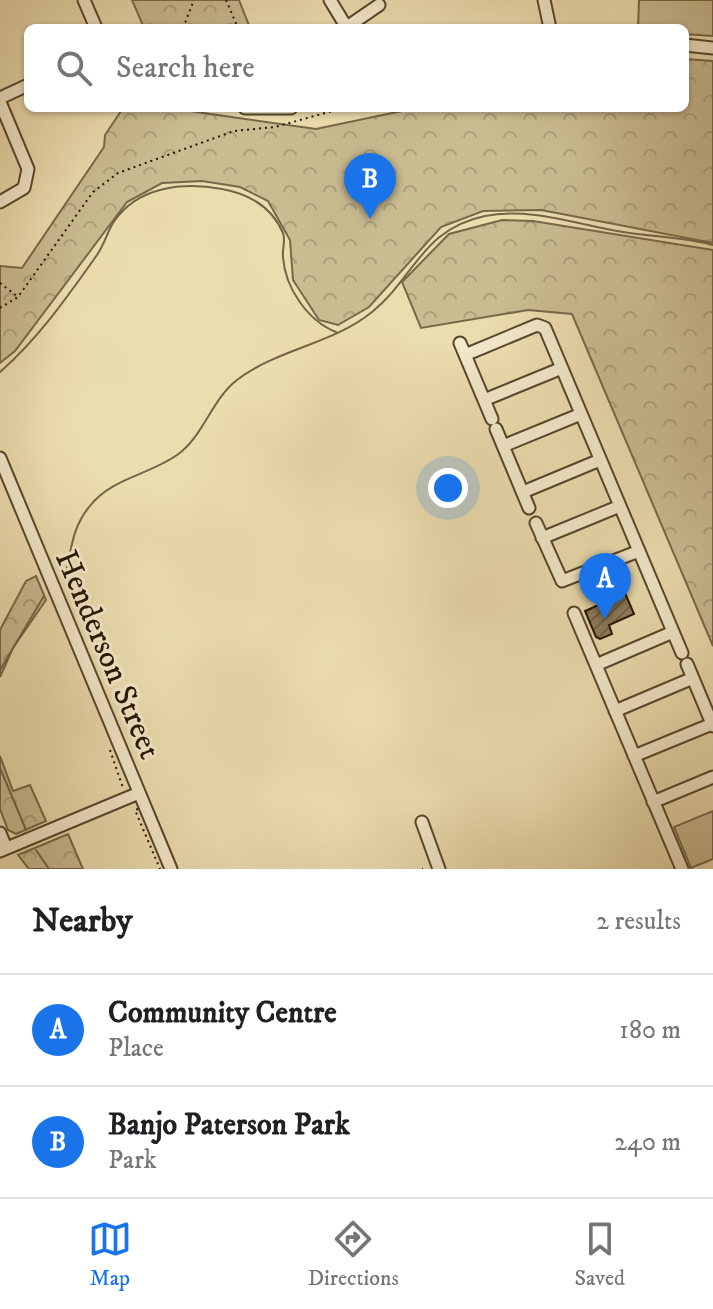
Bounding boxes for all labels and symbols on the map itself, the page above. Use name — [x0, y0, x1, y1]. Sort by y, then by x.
pin: B — [344, 153, 396, 219]
your location — [428, 468, 468, 508]
street label: Henderson Street — [45, 544, 169, 765]
pin: A — [579, 553, 631, 619]

